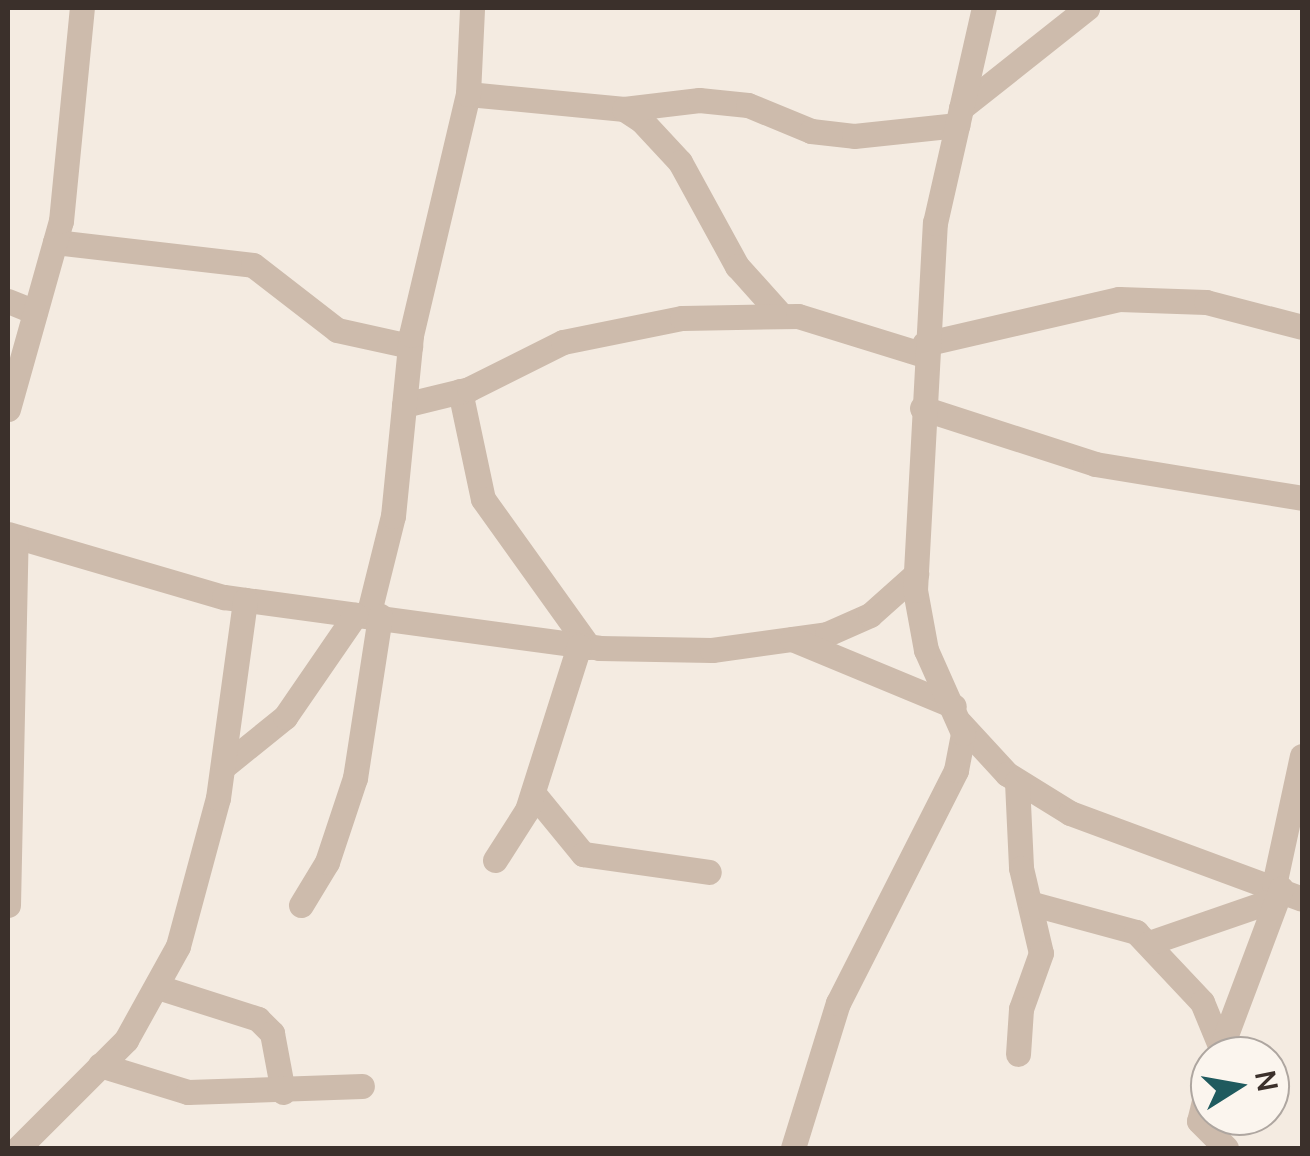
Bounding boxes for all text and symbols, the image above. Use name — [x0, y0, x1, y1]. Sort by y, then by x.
north arrow — [1190, 1036, 1290, 1136]
text: N — [1247, 1067, 1288, 1094]

